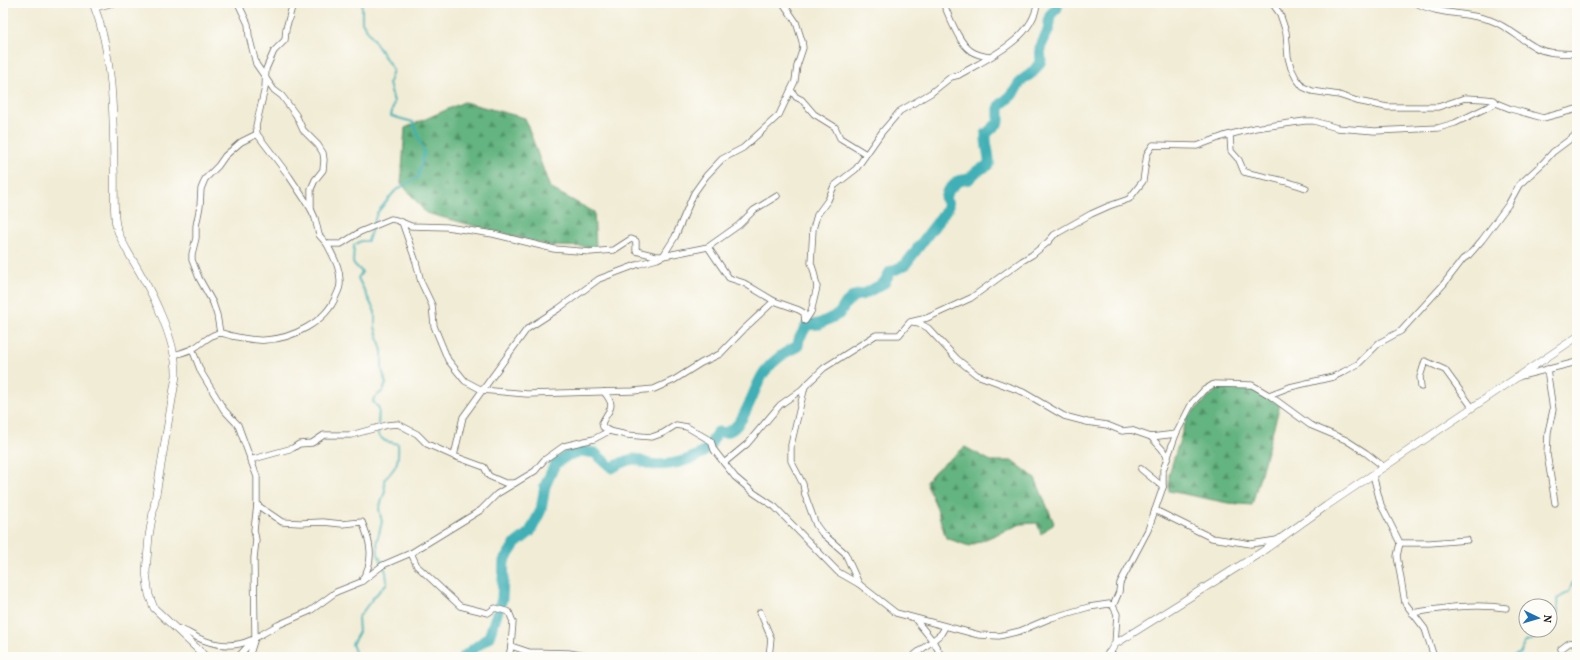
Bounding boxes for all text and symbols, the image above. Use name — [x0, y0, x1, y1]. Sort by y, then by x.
north arrow — [1518, 598, 1558, 638]
text: N — [1539, 614, 1554, 623]

